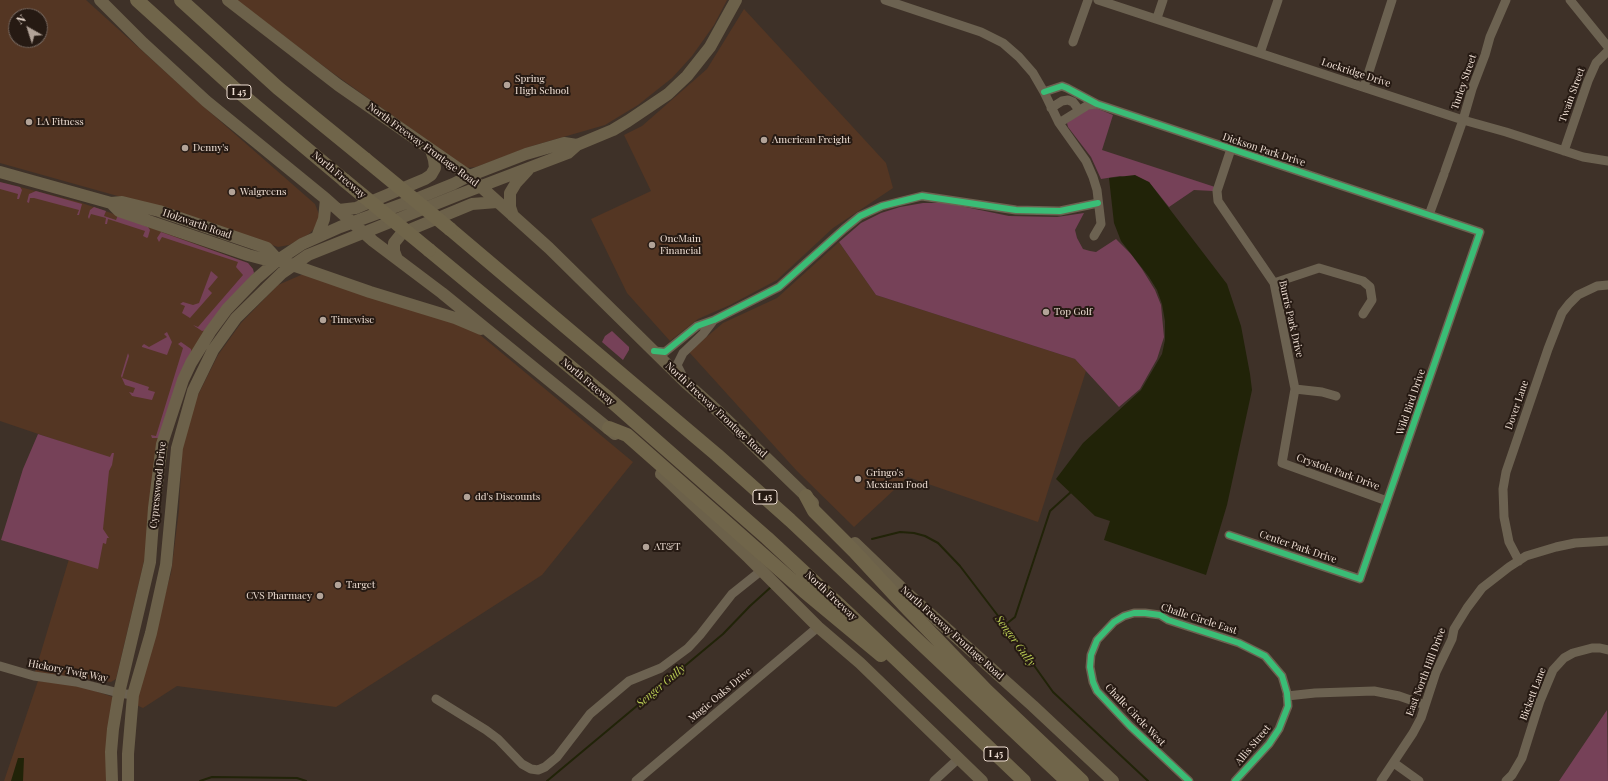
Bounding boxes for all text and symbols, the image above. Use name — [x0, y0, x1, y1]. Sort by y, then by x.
north arrow — [8, 8, 48, 48]
text: N — [13, 11, 29, 27]
street label: Turley Street — [1449, 53, 1479, 111]
street label: Lockridge Drive — [1320, 56, 1392, 90]
street label: Twain Street — [1557, 66, 1587, 124]
place label: Spring High School — [515, 73, 569, 96]
marker: Spring High School — [502, 80, 512, 90]
road number: I 45 — [227, 85, 251, 99]
street label: North Freeway Frontage Road — [365, 101, 481, 189]
place label: LA Fitness — [37, 116, 84, 128]
marker: LA Fitness — [24, 117, 34, 127]
street label: Dickson Park Drive — [1221, 131, 1307, 169]
place label: American Freight — [772, 134, 851, 146]
marker: American Freight — [759, 135, 769, 145]
place label: Denny's — [193, 142, 229, 154]
marker: Denny's — [180, 143, 190, 153]
street label: North Freeway — [310, 149, 368, 201]
place label: Walgreens — [240, 186, 286, 198]
marker: Walgreens — [227, 187, 237, 197]
street label: Holzwarth Road — [161, 207, 233, 241]
place label: OneMain Financial — [660, 233, 701, 256]
marker: OneMain Financial — [647, 240, 657, 250]
street label: Burris Park Drive — [1276, 280, 1306, 358]
place label: Top Golf — [1054, 306, 1092, 318]
marker: Top Golf — [1041, 307, 1051, 317]
place label: Timewise — [331, 314, 374, 326]
marker: Timewise — [318, 315, 328, 325]
street label: North Freeway — [559, 356, 617, 408]
street label: North Freeway Frontage Road — [663, 360, 769, 460]
street label: Wild Bird Drive — [1394, 367, 1428, 437]
street label: Dover Lane — [1503, 379, 1531, 431]
street label: Cypresswood Drive — [147, 441, 169, 529]
street label: Crystola Park Drive — [1295, 451, 1381, 493]
place label: Gringo's Mexican Food — [866, 467, 928, 490]
marker: Gringo's Mexican Food — [853, 474, 863, 484]
road number: I 45 — [753, 490, 777, 504]
place label: dd's Discounts — [475, 491, 540, 503]
marker: dd's Discounts — [462, 492, 472, 502]
street label: Center Park Drive — [1258, 528, 1338, 566]
place label: AT&T — [654, 541, 680, 553]
marker: AT&T — [641, 542, 651, 552]
street label: North Freeway — [803, 569, 859, 623]
place label: Target — [346, 579, 375, 591]
marker: Target — [333, 580, 343, 590]
street label: North Freeway Frontage Road — [898, 584, 1006, 682]
place label: CVS Pharmacy — [246, 590, 312, 602]
marker: CVS Pharmacy — [315, 591, 325, 601]
street label: Challe Circle East — [1159, 601, 1239, 637]
water label: Senger Gully — [992, 613, 1038, 669]
street label: East North Hill Drive — [1404, 626, 1448, 718]
street label: Hickory Twig Way — [27, 657, 109, 685]
water label: Senger Gully — [634, 662, 688, 710]
street label: Magic Oaks Drive — [686, 665, 754, 725]
street label: Bickett Lane — [1517, 666, 1549, 722]
street label: Challe Circle West — [1102, 681, 1168, 749]
street label: Allis Street — [1233, 722, 1273, 768]
road number: I 45 — [984, 747, 1008, 761]

